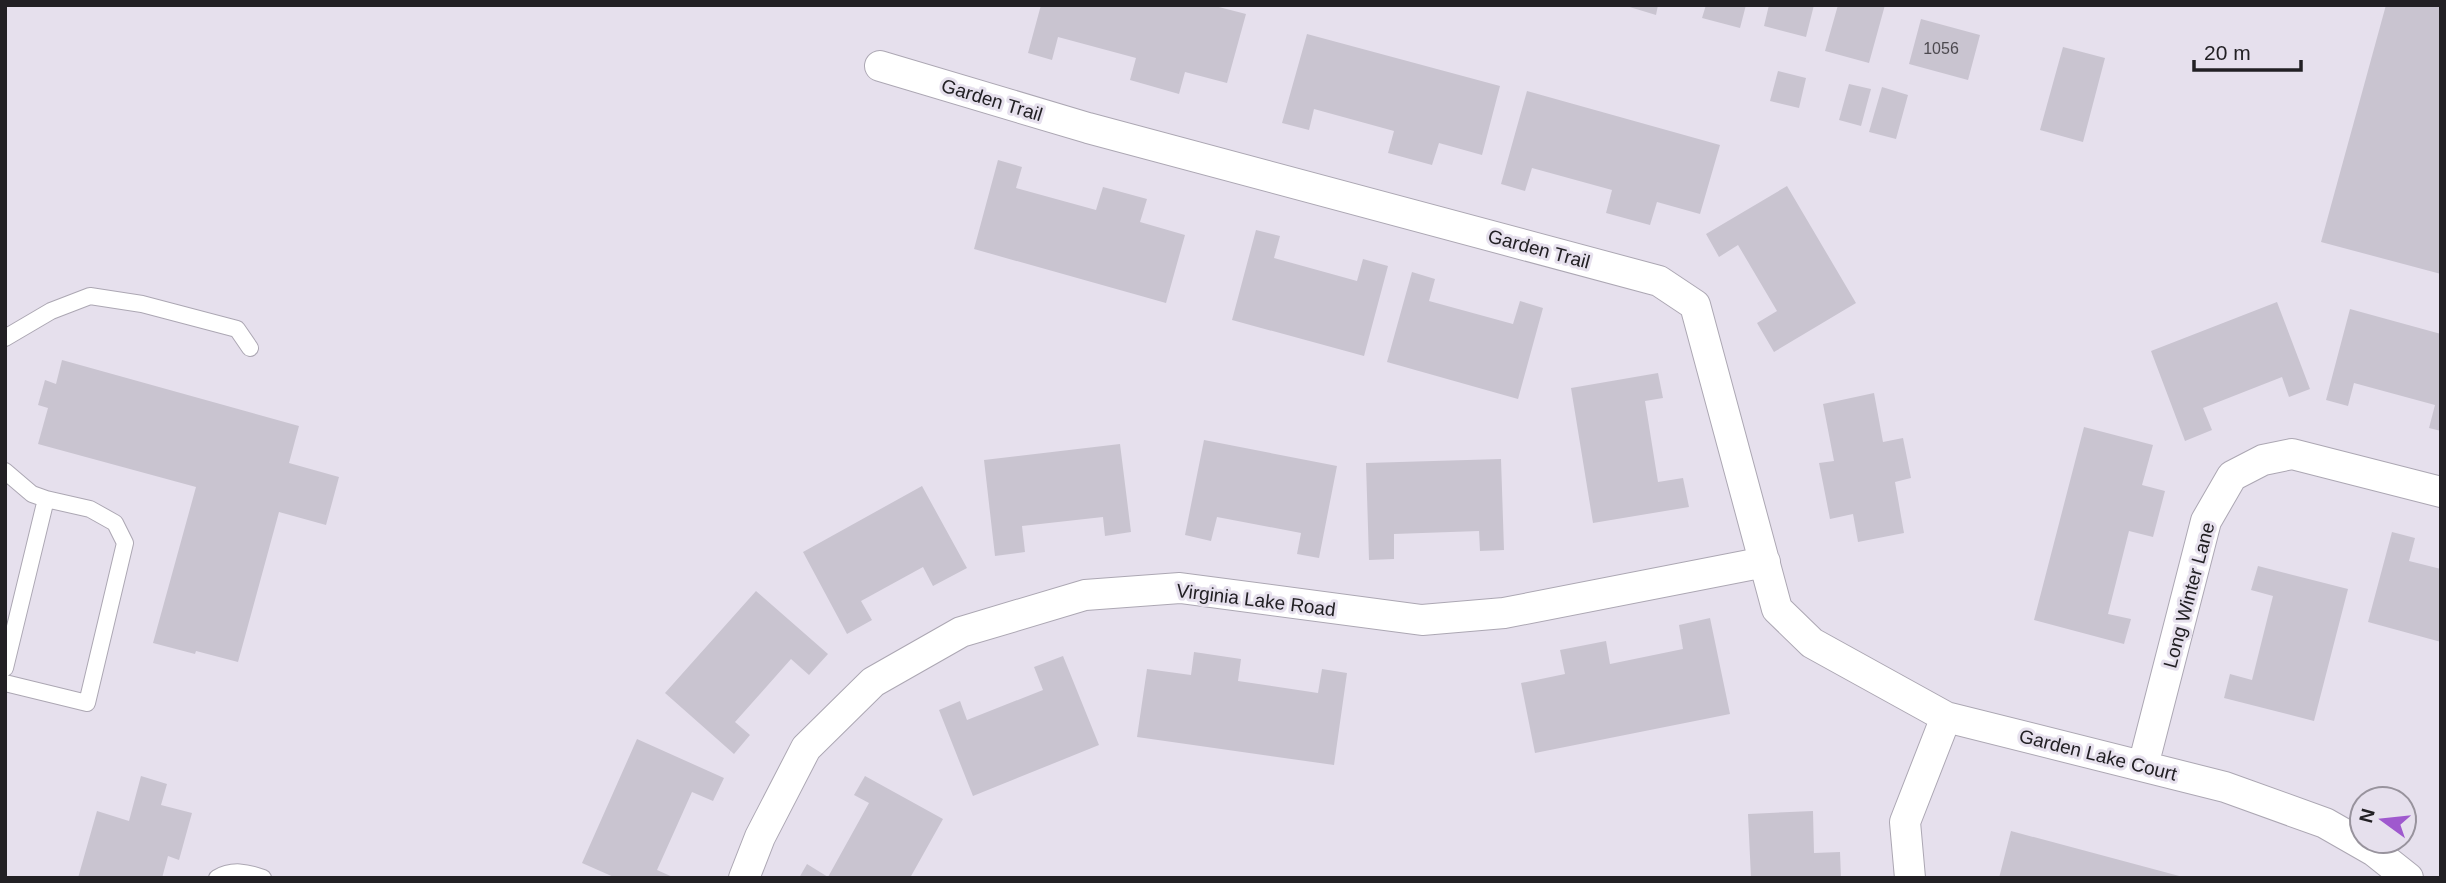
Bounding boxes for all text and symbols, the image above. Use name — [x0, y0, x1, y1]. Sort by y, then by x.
scale bar — [2194, 28, 2301, 72]
house number: 1056 — [1923, 40, 1959, 57]
text: 20 m — [2204, 41, 2251, 64]
street label: Garden Trail — [939, 75, 1045, 125]
street label: Garden Trail — [1486, 225, 1592, 273]
street label: Long Winter Lane — [2159, 520, 2219, 670]
street label: Virginia Lake Road — [1175, 580, 1337, 620]
street label: Garden Lake Court — [2017, 725, 2180, 785]
north arrow — [2348, 785, 2418, 855]
text: N — [2355, 806, 2379, 825]

